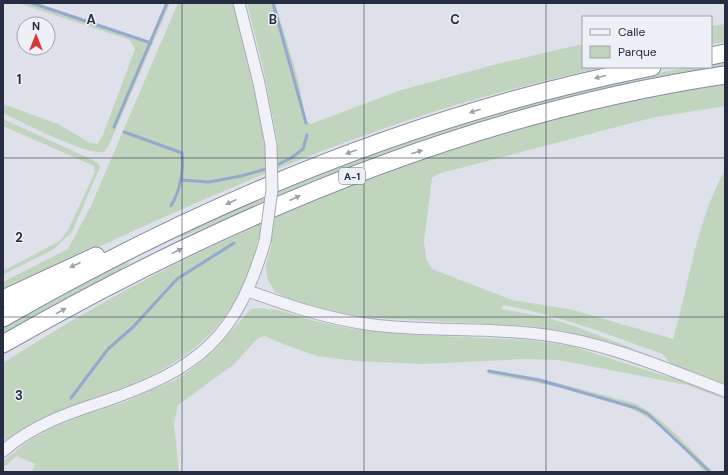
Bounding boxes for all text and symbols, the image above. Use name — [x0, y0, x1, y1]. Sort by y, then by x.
text: A — [86, 11, 96, 28]
text: B — [269, 11, 277, 28]
text: C — [450, 11, 460, 28]
north arrow — [16, 16, 56, 56]
legend — [582, 16, 712, 68]
text: N — [32, 19, 40, 33]
text: Calle — [618, 24, 645, 40]
text: Parque — [618, 44, 657, 60]
text: 1 — [17, 71, 21, 88]
one-way arrow — [594, 75, 606, 81]
one-way arrow — [468, 109, 480, 115]
one-way arrow — [411, 149, 423, 155]
one-way arrow — [345, 150, 357, 156]
road number: A-1 — [339, 168, 365, 184]
one-way arrow — [290, 195, 301, 201]
one-way arrow — [226, 199, 237, 205]
text: 2 — [15, 229, 23, 246]
one-way arrow — [171, 248, 182, 254]
one-way arrow — [69, 262, 80, 268]
one-way arrow — [55, 308, 67, 314]
text: 3 — [15, 387, 23, 404]

